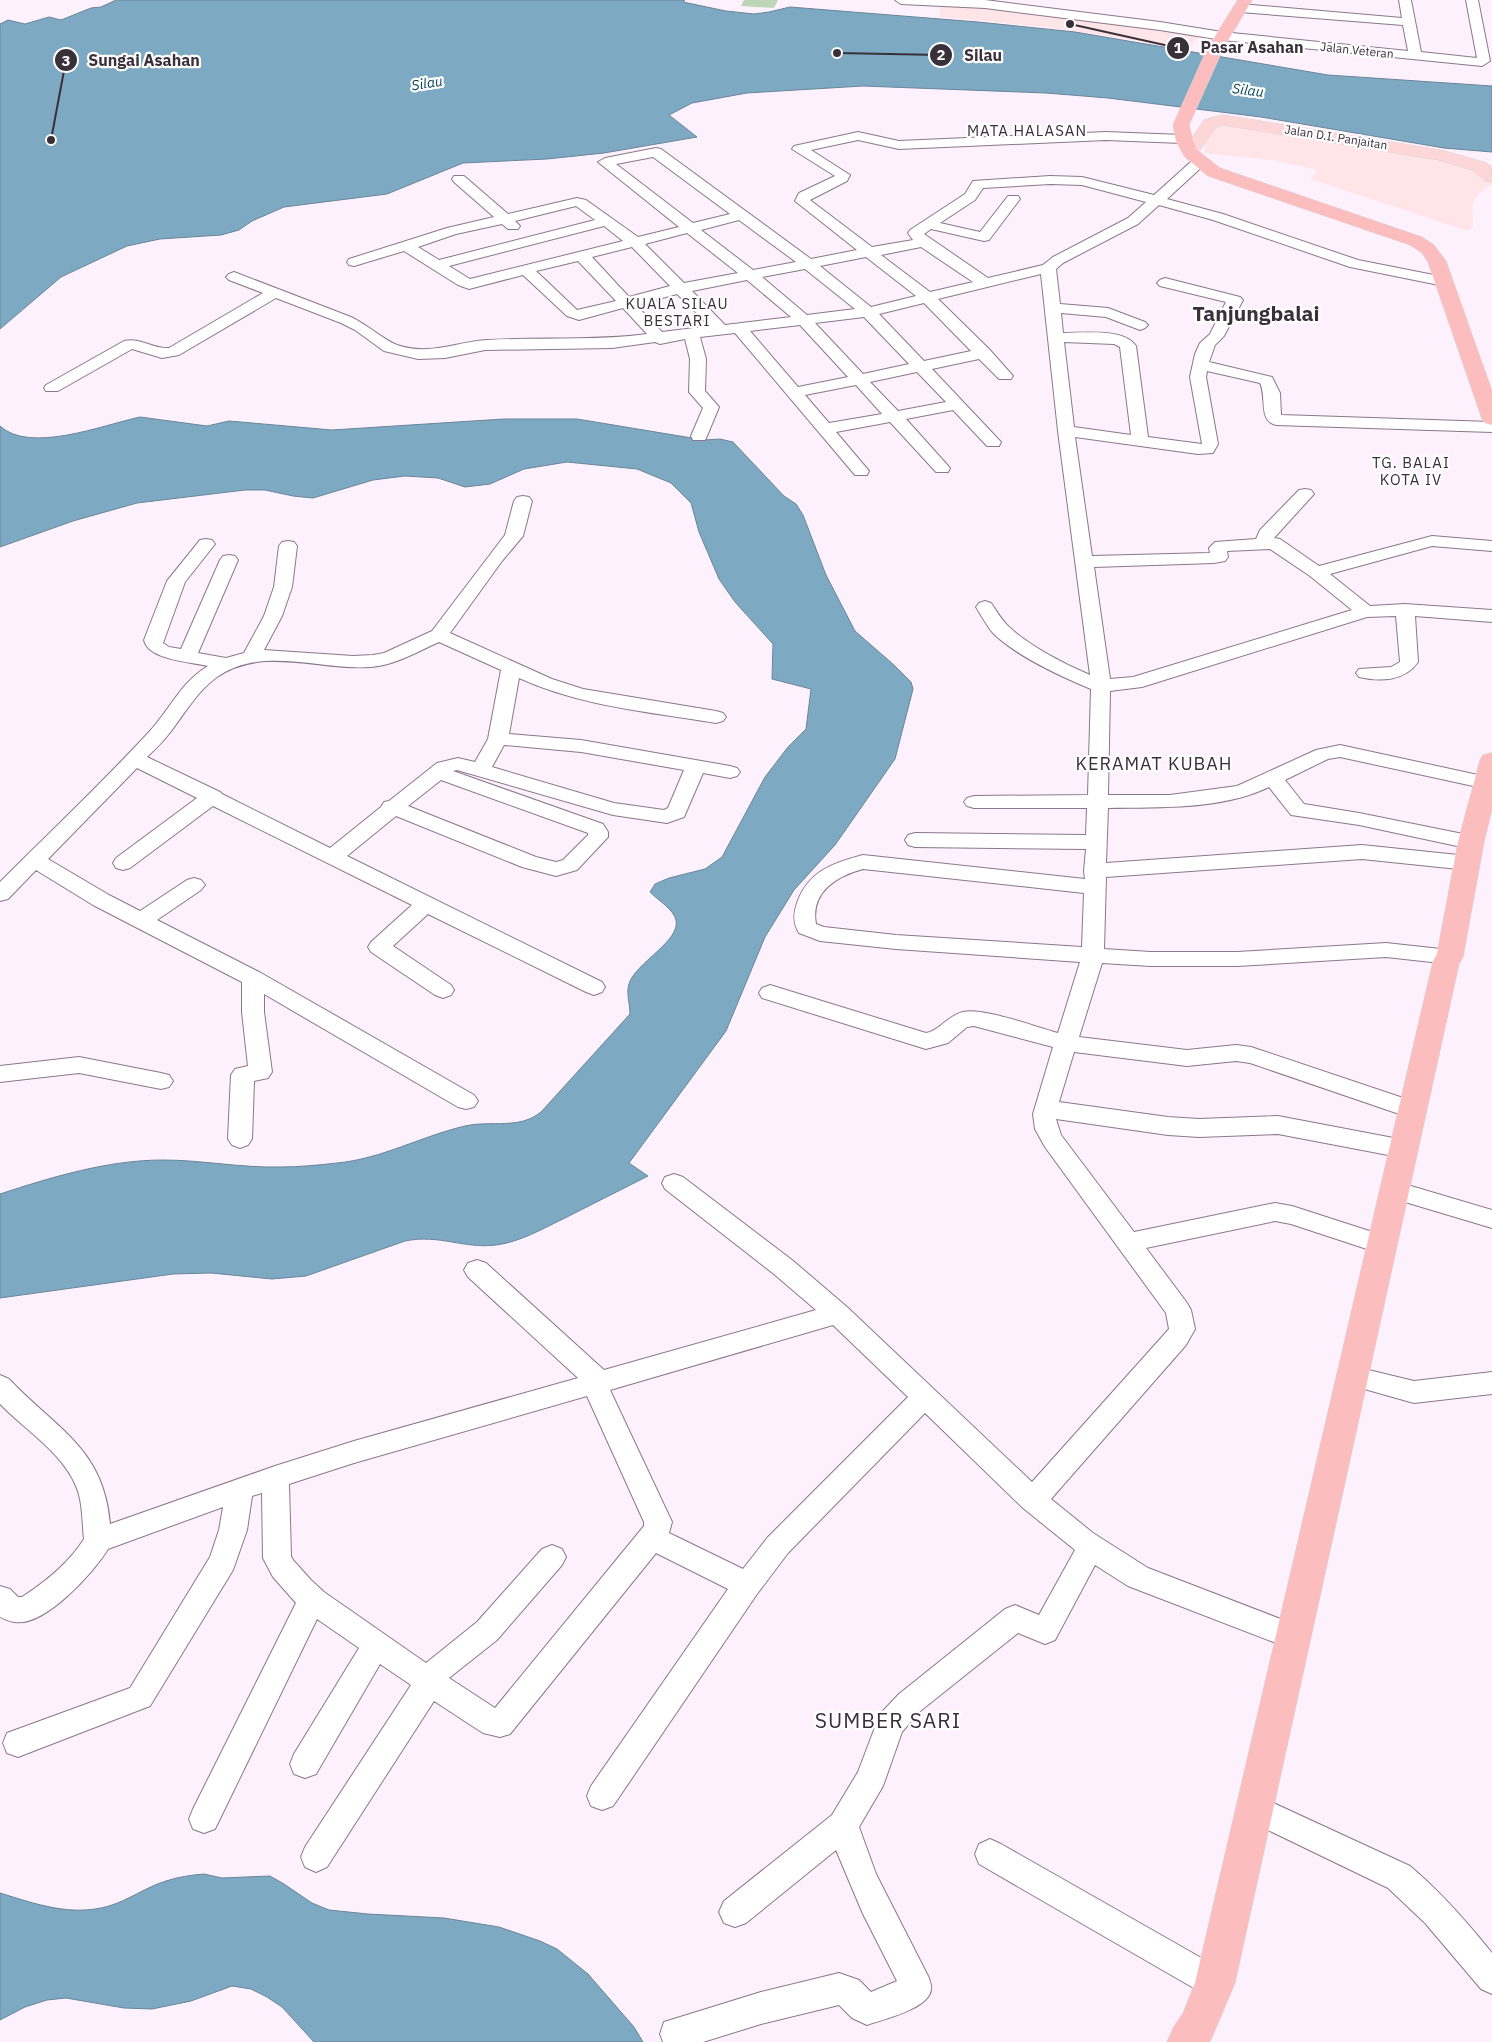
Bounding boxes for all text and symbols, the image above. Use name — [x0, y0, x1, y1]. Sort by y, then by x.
callout: Pasar Asahan — [1165, 32, 1313, 63]
text: Pasar Asahan — [1200, 37, 1304, 57]
text: 1 — [1173, 38, 1183, 57]
street label: Jalan Veteran — [1320, 39, 1394, 61]
callout: Silau — [929, 40, 1012, 71]
callout: Sungai Asahan — [54, 45, 210, 76]
text: 2 — [936, 45, 946, 64]
text: Silau — [964, 45, 1002, 65]
text: Sungai Asahan — [88, 50, 200, 70]
text: 3 — [61, 51, 71, 70]
water label: Silau — [410, 72, 444, 94]
water label: Silau — [1231, 79, 1265, 101]
district label: MATA HALASAN — [967, 121, 1087, 140]
street label: Jalan D.I. Panjaitan — [1284, 121, 1388, 153]
district label: KUALA SILAU BESTARI — [625, 294, 729, 330]
district label: Tanjungbalai — [1193, 299, 1319, 327]
district label: TG. BALAI KOTA IV — [1372, 453, 1450, 489]
district label: KERAMAT KUBAH — [1076, 752, 1232, 775]
district label: SUMBER SARI — [815, 1706, 961, 1734]

